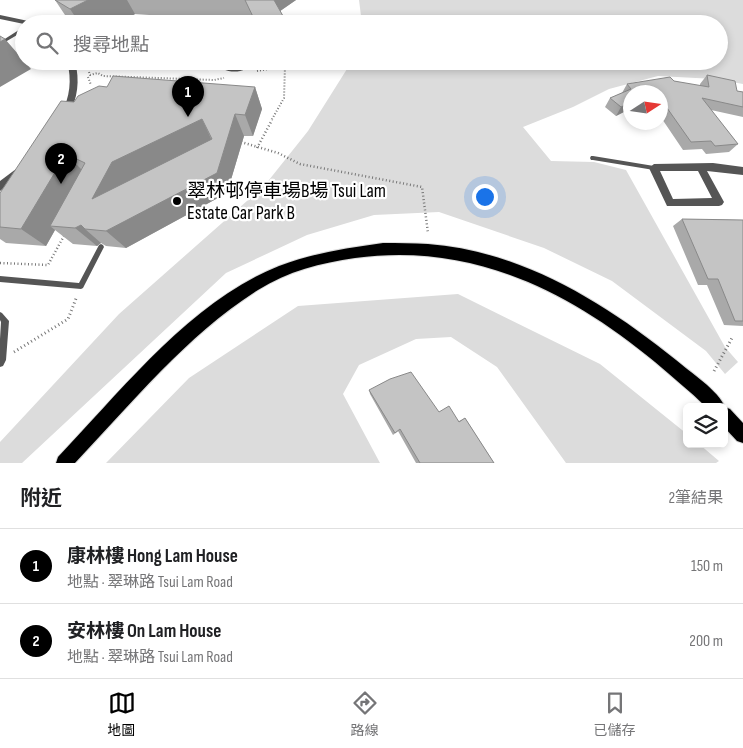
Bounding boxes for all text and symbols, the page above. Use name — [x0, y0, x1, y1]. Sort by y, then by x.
search box — [15, 15, 728, 70]
icon: search — [33, 29, 61, 57]
text: 搜尋地點 — [73, 34, 149, 57]
pin: 1 — [172, 76, 204, 117]
north arrow — [623, 85, 668, 130]
pin: 2 — [45, 143, 77, 184]
place label: 翠林邨停車場B場 Tsui Lam Estate Car Park B — [187, 180, 386, 225]
your location — [472, 184, 498, 210]
marker: 翠林邨停車場B場 Tsui Lam Estate Car Park B — [171, 195, 183, 207]
map controls — [683, 403, 728, 448]
button: layers — [683, 403, 728, 448]
text: 附近 — [20, 486, 62, 511]
text: 2筆結果 — [668, 489, 723, 508]
text: 康林樓 Hong Lam House — [67, 545, 238, 568]
text: 1 — [33, 557, 39, 576]
text: 150 m — [691, 557, 723, 576]
text: 地點 · 翠琳路 Tsui Lam Road — [67, 573, 233, 592]
text: 安林樓 On Lam House — [67, 620, 221, 643]
text: 2 — [32, 632, 40, 651]
text: 200 m — [689, 632, 723, 651]
text: 地點 · 翠琳路 Tsui Lam Road — [67, 648, 233, 667]
tab: 地圖 — [108, 689, 136, 739]
tab: 路線 — [351, 689, 379, 739]
tab: 已儲存 — [594, 689, 636, 739]

